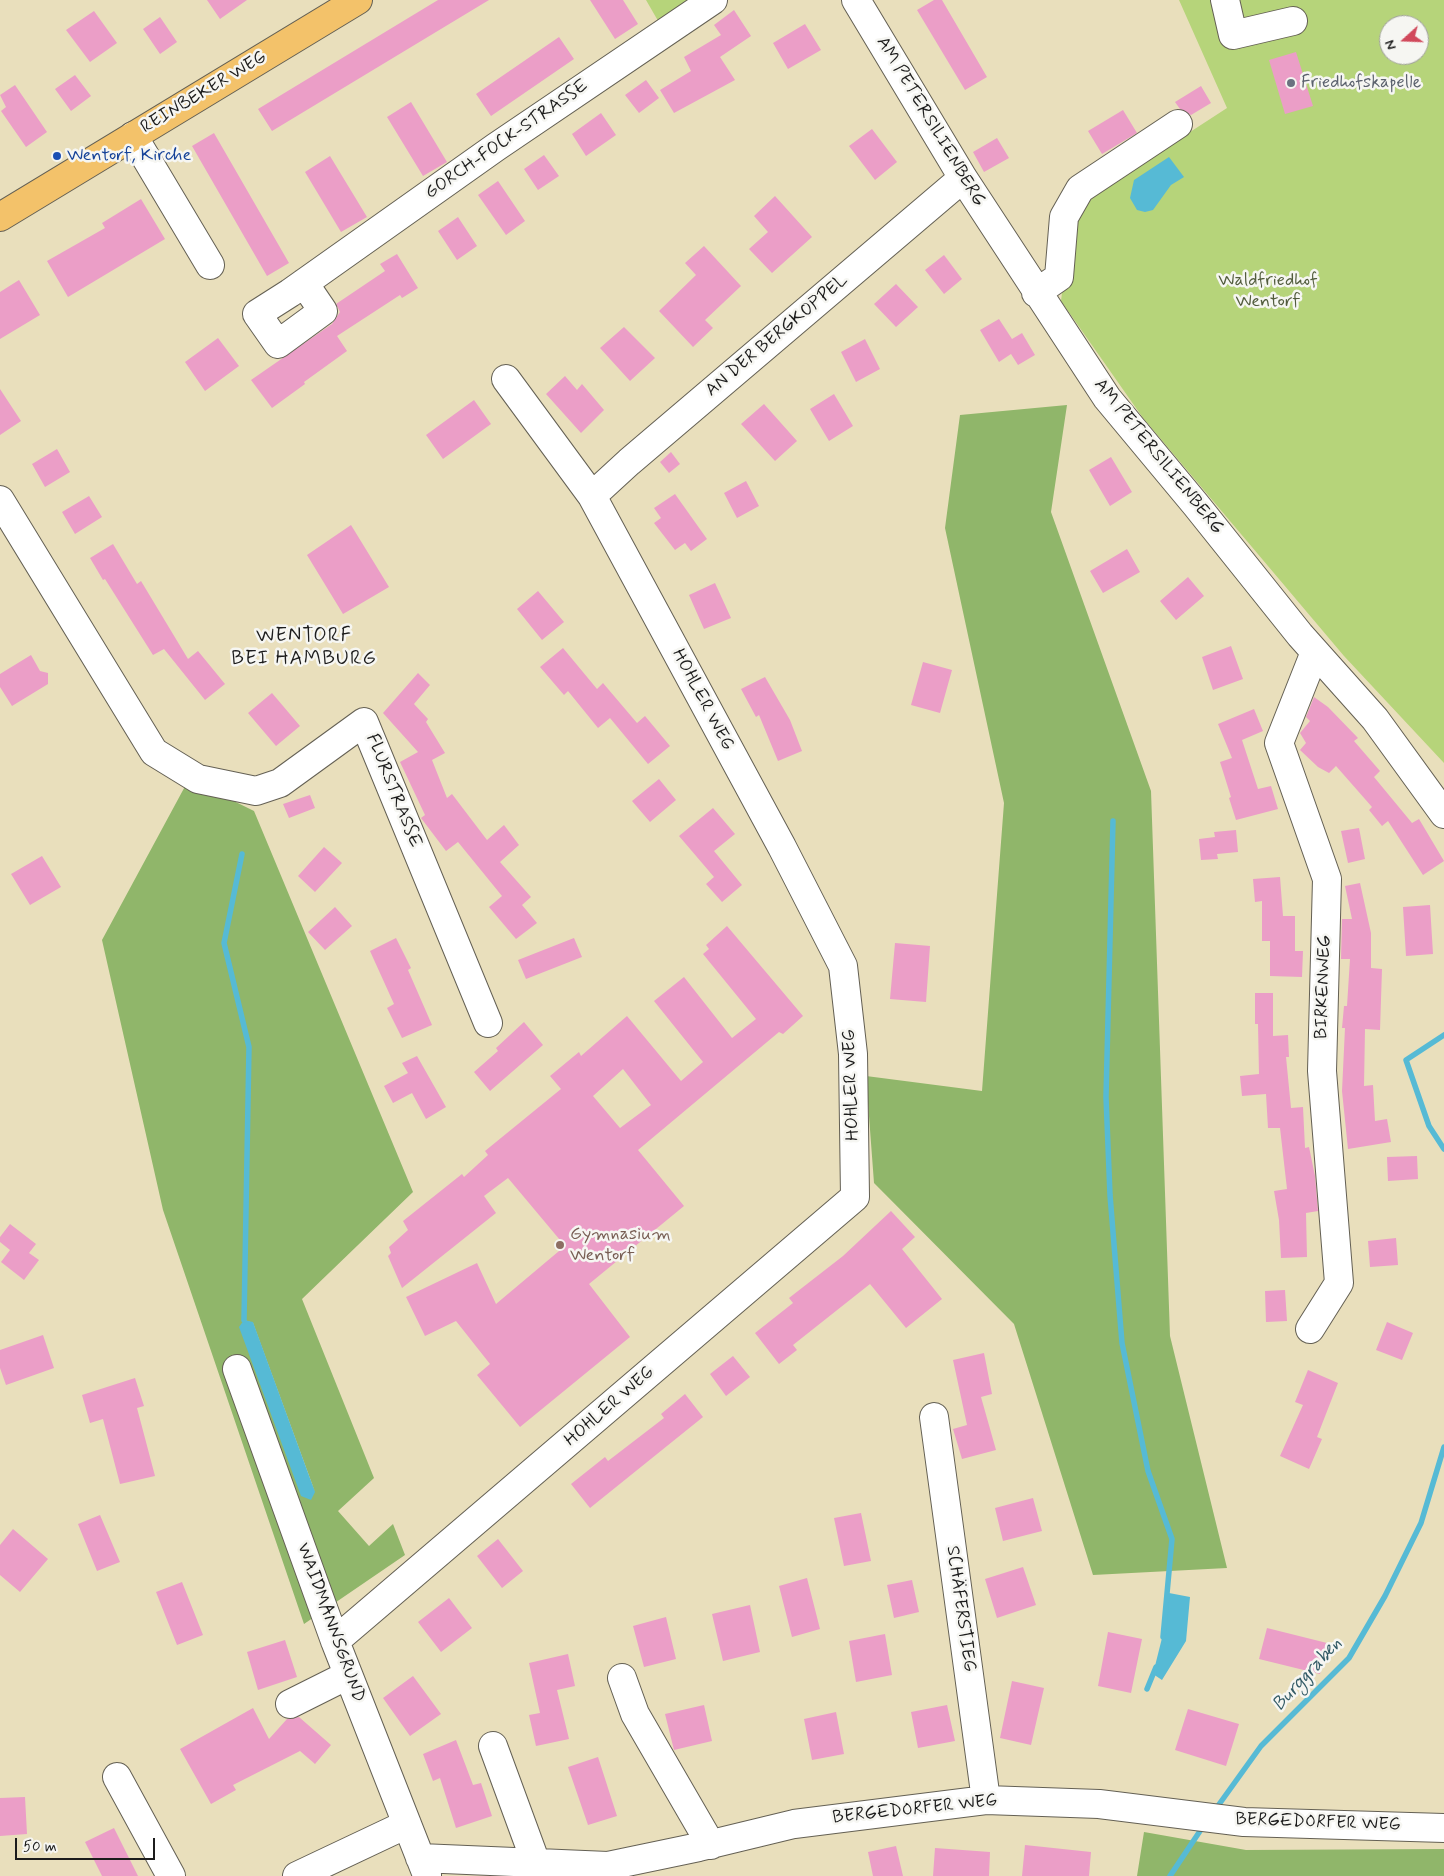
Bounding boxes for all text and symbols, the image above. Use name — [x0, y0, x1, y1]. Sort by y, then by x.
north arrow — [1379, 15, 1429, 65]
street label: AM PETERSILIENBERG — [871, 33, 989, 211]
text: N — [1381, 37, 1401, 52]
street label: REINBEKER WEG — [137, 47, 271, 139]
place label: Friedhofskapelle — [1301, 72, 1421, 94]
street label: GORCH-FOCK-STRASSE — [421, 75, 593, 205]
marker: Friedhofskapelle — [1285, 77, 1297, 89]
place label: Wentorf, Kirche — [67, 145, 191, 167]
marker: Wentorf, Kirche — [51, 150, 63, 162]
street label: AN DER BERGKOPPEL — [702, 270, 852, 402]
park label: Waldfriedhof Wentorf — [1218, 270, 1318, 312]
street label: AM PETERSILIENBERG — [1089, 375, 1227, 539]
district label: WENTORF BEI HAMBURG — [229, 625, 379, 672]
street label: HOHLER WEG — [666, 646, 738, 754]
street label: FLURSTRASSE — [360, 731, 426, 851]
street label: BIRKENWEG — [1311, 935, 1337, 1039]
street label: HOHLER WEG — [839, 1029, 865, 1141]
place label: Gymnasium Wentorf — [570, 1224, 671, 1266]
marker: Gymnasium Wentorf — [554, 1239, 566, 1251]
street label: HOHLER WEG — [561, 1362, 659, 1452]
street label: WAIDMANNSGRUND — [291, 1540, 369, 1706]
street label: SCHÄFERSTIEG — [940, 1545, 980, 1673]
water label: Burggraben — [1268, 1633, 1348, 1717]
street label: BERGEDORFER WEG — [832, 1791, 998, 1829]
street label: BERGEDORFER WEG — [1235, 1809, 1401, 1837]
scale bar — [18, 1828, 158, 1860]
text: 50 m — [23, 1837, 57, 1857]

